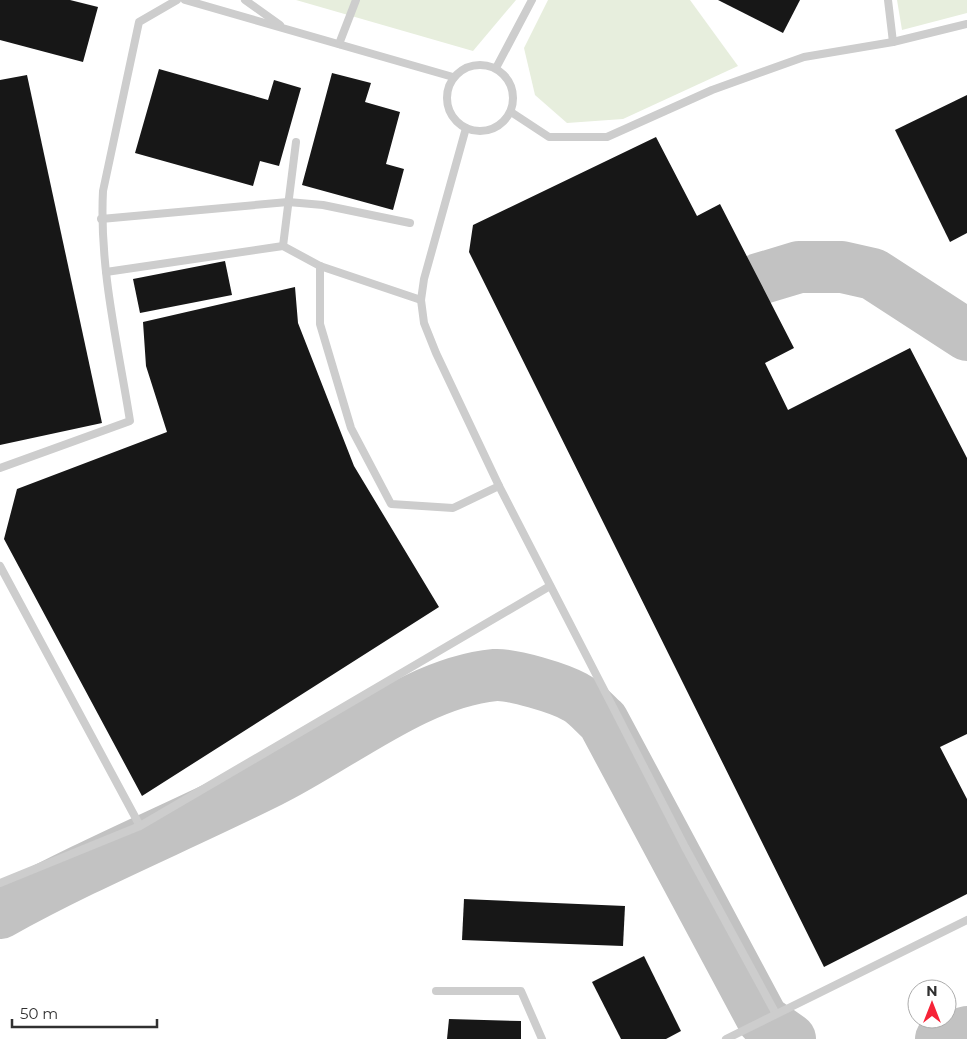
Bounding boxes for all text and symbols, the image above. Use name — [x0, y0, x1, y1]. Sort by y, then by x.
north arrow — [907, 979, 957, 1029]
text: N — [926, 982, 938, 1000]
scale bar — [12, 996, 158, 1028]
text: 50 m — [20, 1004, 58, 1023]

